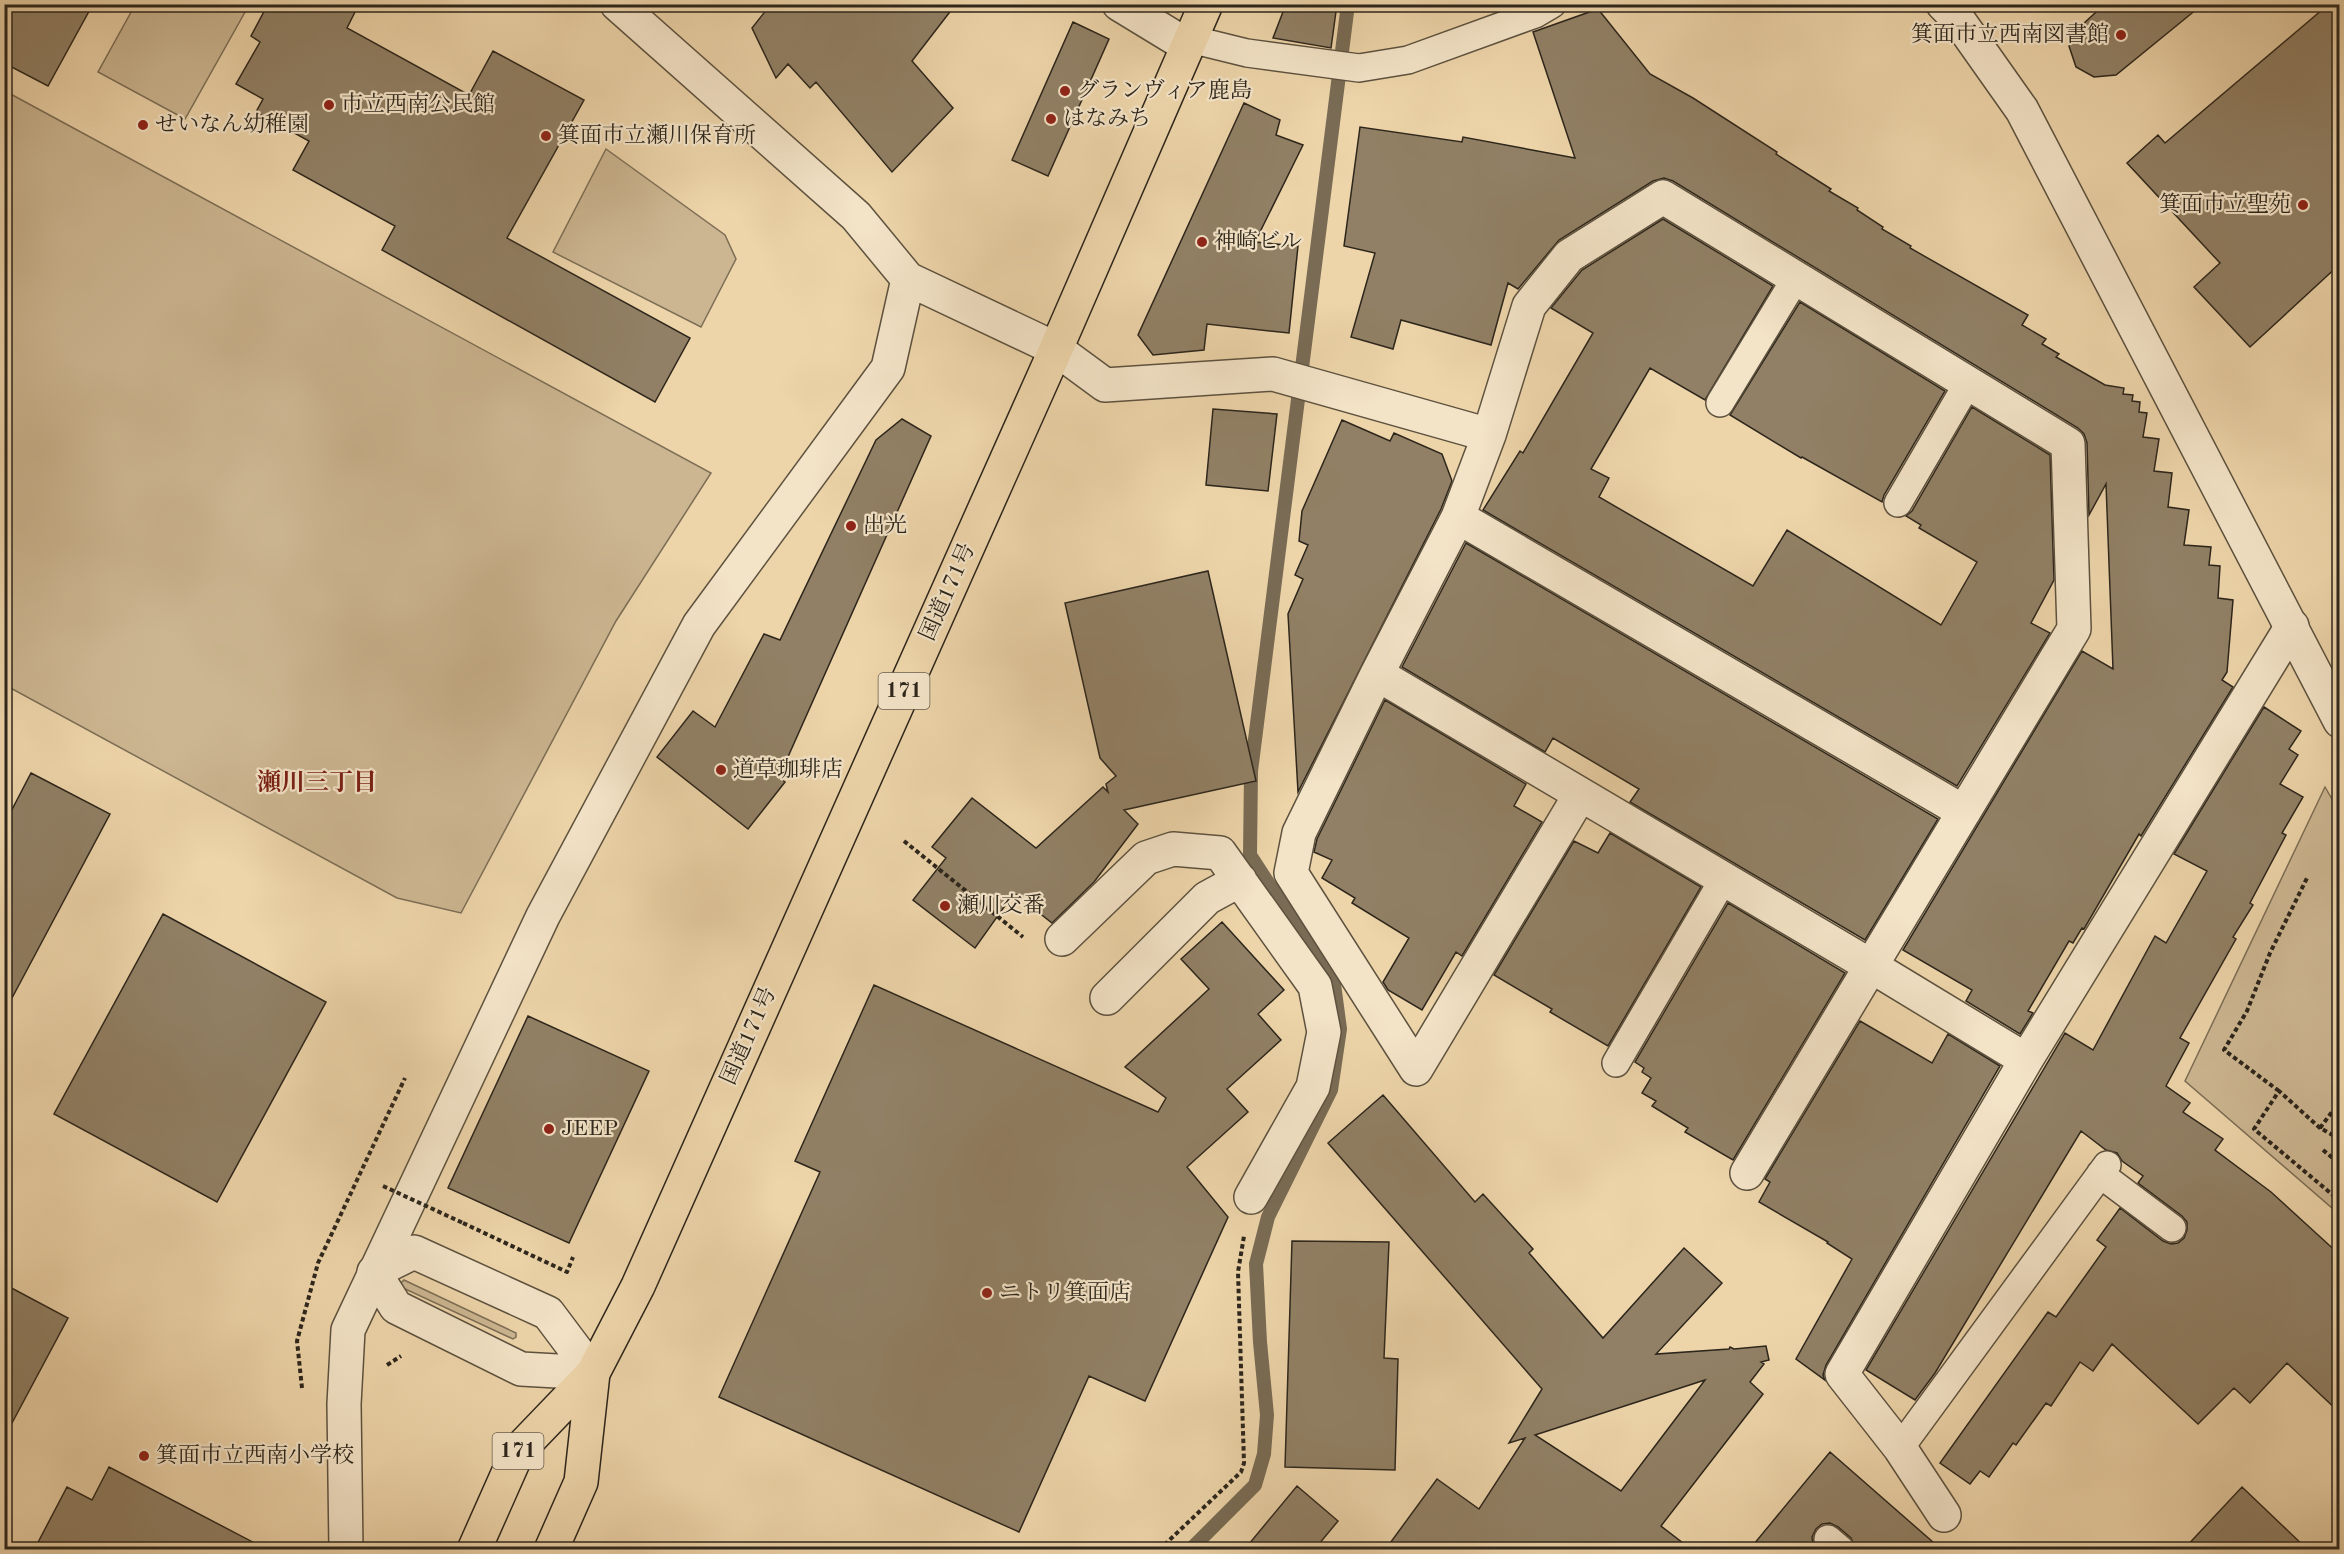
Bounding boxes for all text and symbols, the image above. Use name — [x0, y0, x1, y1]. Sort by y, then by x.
place label: 箕面市立西南図書館 — [1911, 22, 2109, 46]
marker: 箕面市立西南図書館 — [2114, 28, 2128, 42]
place label: グランヴィア鹿島 — [1077, 78, 1252, 102]
marker: グランヴィア鹿島 — [1058, 84, 1072, 98]
place label: 市立西南公民館 — [341, 92, 495, 116]
marker: 市立西南公民館 — [322, 98, 336, 112]
place label: はなみち — [1063, 107, 1151, 130]
place label: せいなん幼稚園 — [155, 112, 309, 136]
marker: はなみち — [1044, 112, 1058, 126]
marker: せいなん幼稚園 — [136, 118, 150, 132]
place label: 箕面市立瀬川保育所 — [558, 123, 756, 147]
marker: 箕面市立瀬川保育所 — [539, 129, 553, 143]
place label: 箕面市立聖苑 — [2159, 192, 2291, 216]
marker: 箕面市立聖苑 — [2296, 198, 2310, 212]
place label: 神崎ビル — [1214, 229, 1302, 253]
marker: 神崎ビル — [1195, 235, 1209, 249]
place label: 出光 — [863, 513, 907, 537]
marker: 出光 — [844, 519, 858, 533]
street label: 国道171号 — [915, 539, 979, 644]
road number: 171 — [878, 673, 930, 709]
place label: 道草珈琲店 — [733, 757, 843, 781]
marker: 道草珈琲店 — [714, 763, 728, 777]
district label: 瀬川三丁目 — [257, 769, 377, 796]
place label: 瀬川交番 — [957, 893, 1045, 917]
marker: 瀬川交番 — [938, 899, 952, 913]
street label: 国道171号 — [716, 983, 780, 1088]
place label: JEEP — [561, 1118, 618, 1140]
marker: JEEP — [542, 1122, 556, 1136]
place label: ニトリ箕面店 — [999, 1280, 1131, 1304]
marker: ニトリ箕面店 — [980, 1286, 994, 1300]
road number: 171 — [492, 1433, 544, 1469]
place label: 箕面市立西南小学校 — [156, 1443, 354, 1467]
marker: 箕面市立西南小学校 — [137, 1449, 151, 1463]

